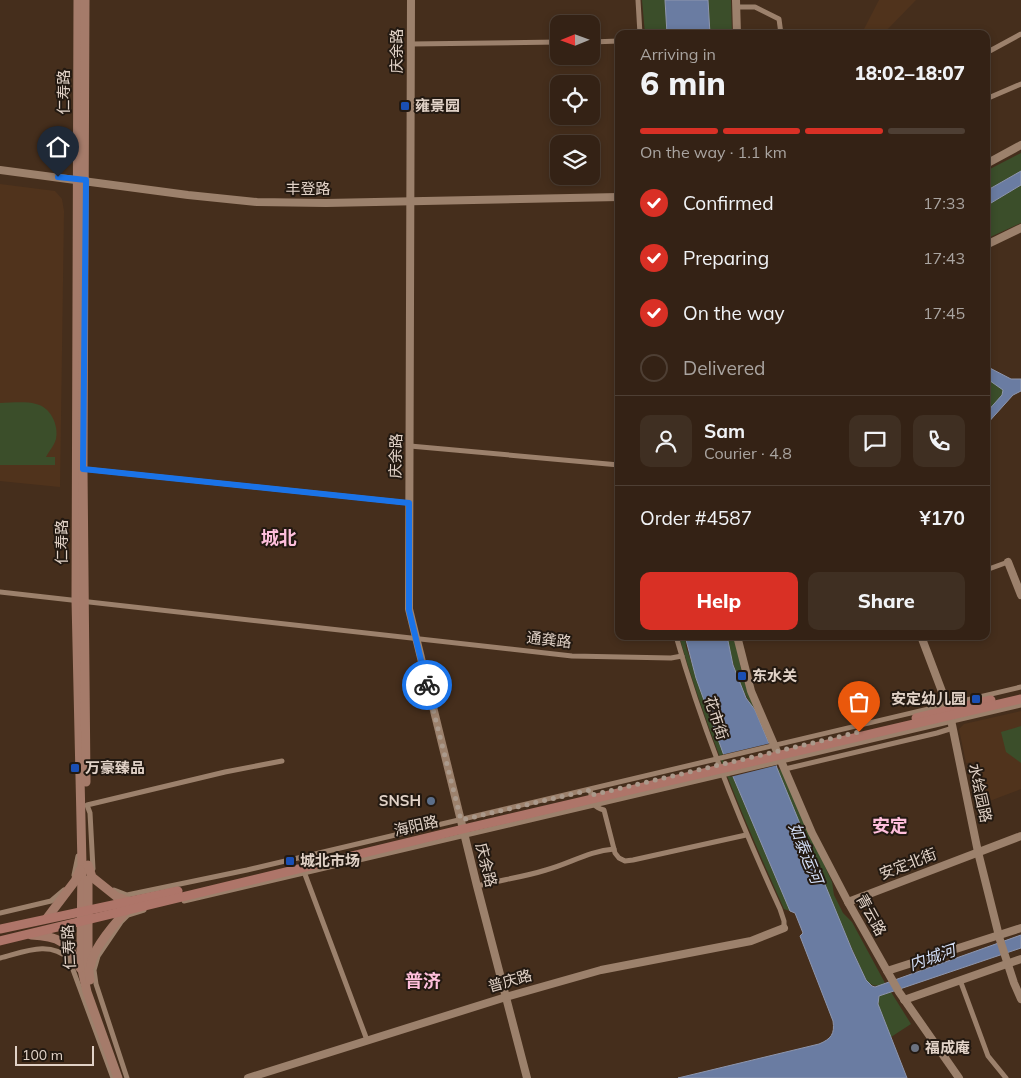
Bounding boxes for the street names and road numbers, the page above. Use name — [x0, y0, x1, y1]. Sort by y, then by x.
street label: 庆余路 — [387, 28, 406, 74]
street label: 仁寿路 — [54, 69, 73, 115]
street label: 丰登路 — [285, 179, 331, 198]
street label: 庆余路 — [386, 433, 405, 479]
street label: 仁寿路 — [52, 519, 71, 565]
street label: 通龚路 — [526, 628, 572, 651]
street label: 花市街 — [700, 694, 732, 742]
street label: 水绘园路 — [965, 762, 996, 824]
street label: 海阳路 — [392, 811, 440, 840]
street label: 庆余路 — [472, 841, 501, 889]
street label: 安定北街 — [876, 844, 939, 883]
street label: 青云路 — [852, 890, 891, 939]
street label: 仁寿路 — [58, 924, 79, 970]
street label: 普庆路 — [486, 965, 534, 996]

